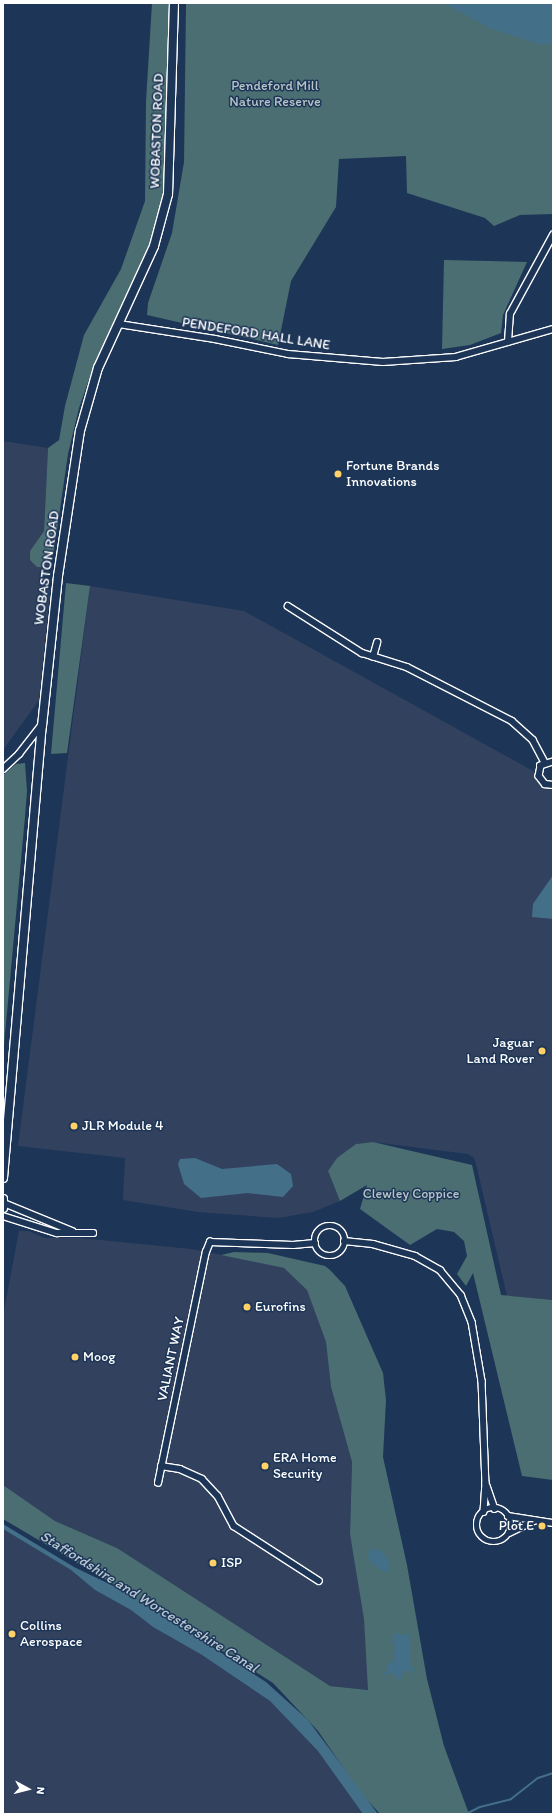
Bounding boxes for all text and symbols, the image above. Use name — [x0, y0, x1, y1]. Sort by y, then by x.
street label: WOBASTON ROAD — [147, 73, 167, 189]
park label: Pendeford Mill Nature Reserve — [229, 78, 321, 110]
street label: PENDEFORD HALL LANE — [181, 314, 331, 354]
place label: Fortune Brands Innovations — [346, 458, 439, 490]
marker: Fortune Brands Innovations — [333, 469, 343, 479]
street label: WOBASTON ROAD — [31, 510, 63, 626]
place label: Jaguar Land Rover — [467, 1035, 534, 1068]
marker: Jaguar Land Rover — [537, 1046, 547, 1056]
place label: JLR Module 4 — [82, 1118, 164, 1134]
marker: JLR Module 4 — [69, 1121, 79, 1131]
park label: Clewley Coppice — [363, 1186, 459, 1202]
place label: Eurofins — [255, 1299, 306, 1315]
marker: Eurofins — [242, 1302, 252, 1312]
street label: VALIANT WAY — [154, 1315, 188, 1403]
place label: Moog — [83, 1349, 115, 1365]
marker: Moog — [70, 1352, 80, 1362]
place label: ERA Home Security — [273, 1450, 337, 1482]
marker: ERA Home Security — [260, 1461, 270, 1471]
place label: Plot E — [499, 1518, 534, 1534]
marker: Plot E — [537, 1521, 547, 1531]
water label: Staffordshire and Worcestershire Canal — [36, 1527, 262, 1677]
place label: ISP — [221, 1555, 242, 1571]
marker: ISP — [208, 1558, 218, 1568]
place label: Collins Aerospace — [20, 1618, 82, 1650]
marker: Collins Aerospace — [7, 1629, 17, 1639]
north arrow — [8, 1769, 48, 1809]
text: N — [34, 1786, 47, 1795]

